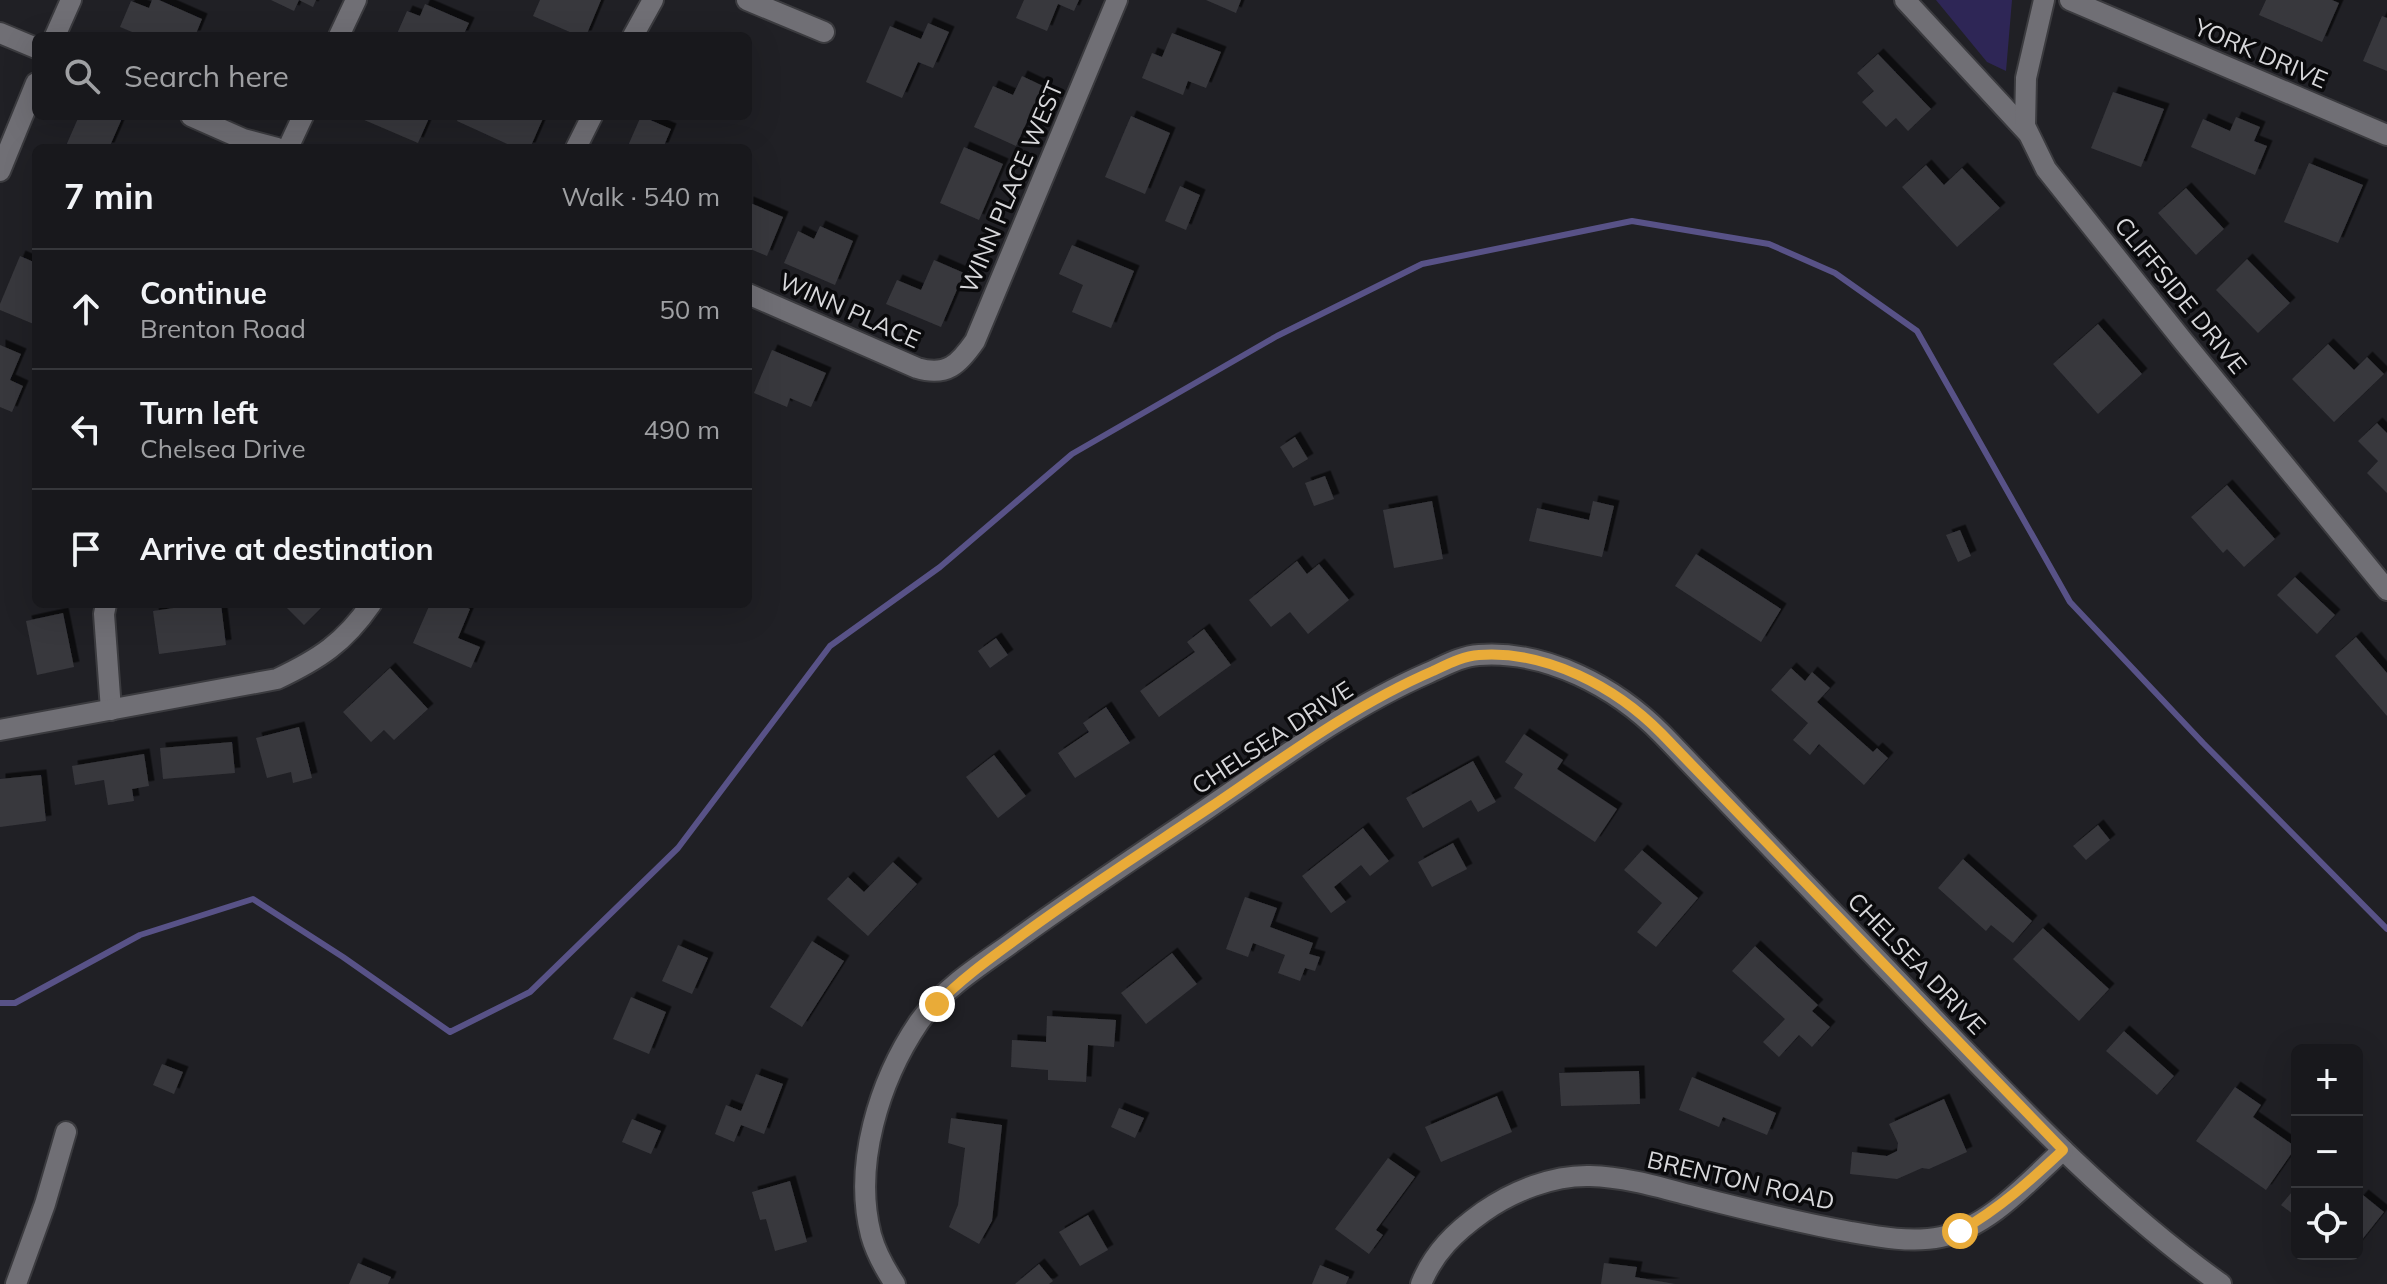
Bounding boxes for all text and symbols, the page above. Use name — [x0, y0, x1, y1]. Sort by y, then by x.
street label: YORK DRIVE — [2189, 11, 2332, 95]
search box — [32, 32, 752, 120]
icon: search — [60, 54, 104, 98]
text: Search here — [124, 57, 289, 95]
street label: WINN PLACE WEST — [953, 76, 1069, 297]
text: 7 min — [64, 175, 154, 218]
text: Walk · 540 m — [561, 180, 720, 213]
street label: CLIFFSIDE DRIVE — [2109, 210, 2253, 380]
street label: WINN PLACE — [775, 266, 925, 354]
text: Continue — [140, 274, 267, 312]
icon: ahead — [64, 287, 108, 331]
text: 50 m — [659, 293, 720, 326]
text: Brenton Road — [140, 312, 306, 345]
text: Turn left — [140, 394, 258, 432]
icon: left — [64, 407, 108, 451]
text: 490 m — [644, 413, 720, 446]
text: Chelsea Drive — [140, 432, 306, 465]
icon: arrive — [64, 527, 108, 571]
text: Arrive at destination — [140, 530, 434, 568]
street label: CHELSEA DRIVE — [1186, 674, 1358, 800]
street label: CHELSEA DRIVE — [1842, 886, 1992, 1040]
route end — [919, 986, 955, 1022]
map controls — [2291, 1044, 2363, 1260]
button: + — [2291, 1044, 2363, 1116]
button: − — [2291, 1116, 2363, 1188]
street label: BRENTON ROAD — [1644, 1144, 1838, 1216]
button: locate — [2291, 1188, 2363, 1260]
route start — [1942, 1213, 1978, 1249]

